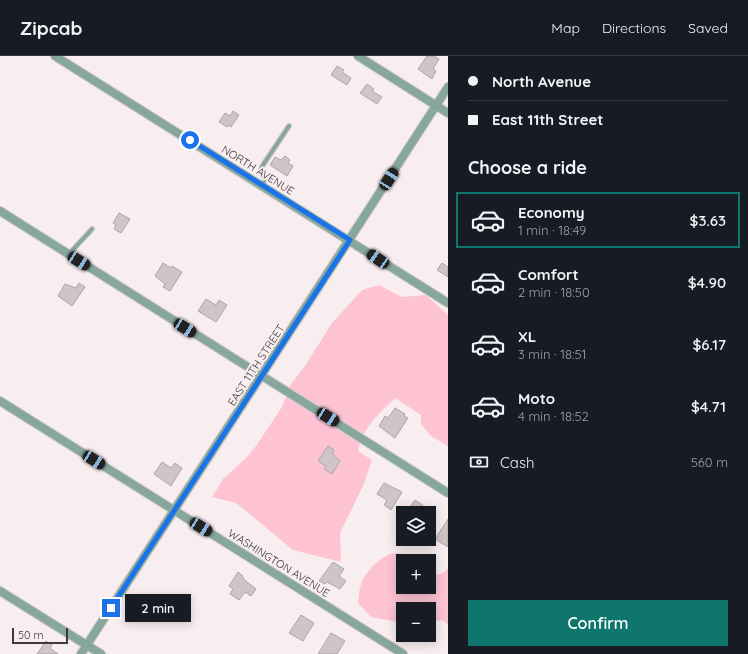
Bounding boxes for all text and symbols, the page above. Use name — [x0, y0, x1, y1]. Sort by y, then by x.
text: Zipcab — [20, 16, 82, 40]
text: Map — [551, 19, 580, 37]
text: Directions — [602, 19, 666, 37]
text: Saved — [688, 19, 728, 37]
text: North Avenue — [492, 72, 591, 91]
text: East 11th Street — [492, 110, 603, 129]
route start — [181, 131, 199, 149]
street label: NORTH AVENUE — [219, 142, 297, 198]
text: Choose a ride — [468, 156, 587, 179]
car — [377, 166, 401, 192]
icon: car — [470, 202, 506, 238]
text: Economy — [518, 203, 585, 222]
text: $3.63 — [690, 211, 726, 230]
text: 1 min · 18:49 — [518, 222, 586, 238]
car — [365, 247, 391, 271]
car — [66, 250, 92, 272]
icon: car — [470, 264, 506, 300]
text: Comfort — [518, 265, 579, 284]
text: $4.90 — [688, 273, 726, 292]
text: 2 min · 18:50 — [518, 284, 590, 300]
car — [172, 317, 198, 339]
street label: EAST 11TH STREET — [224, 321, 288, 408]
icon: car — [470, 326, 506, 362]
text: XL — [518, 327, 536, 346]
text: $6.17 — [693, 335, 726, 354]
text: 3 min · 18:51 — [518, 346, 586, 362]
icon: car — [470, 388, 506, 424]
text: Moto — [518, 389, 555, 408]
text: $4.71 — [691, 397, 726, 416]
car — [315, 406, 341, 428]
text: 4 min · 18:52 — [518, 408, 589, 424]
car — [81, 449, 107, 471]
icon: cash — [468, 451, 490, 473]
text: Cash — [500, 453, 534, 472]
text: 560 m — [691, 454, 728, 470]
map controls — [396, 506, 436, 642]
button: layers — [396, 506, 436, 546]
car — [188, 516, 214, 538]
street label: WASHINGTON AVENUE — [226, 526, 332, 600]
button: + — [396, 554, 436, 594]
callout: 2 min — [125, 594, 191, 622]
route end — [102, 599, 120, 617]
text: 2 min — [141, 600, 175, 616]
button: Confirm — [468, 600, 728, 646]
button: − — [396, 602, 436, 642]
scale bar — [12, 626, 68, 645]
text: 50 m — [18, 628, 44, 642]

